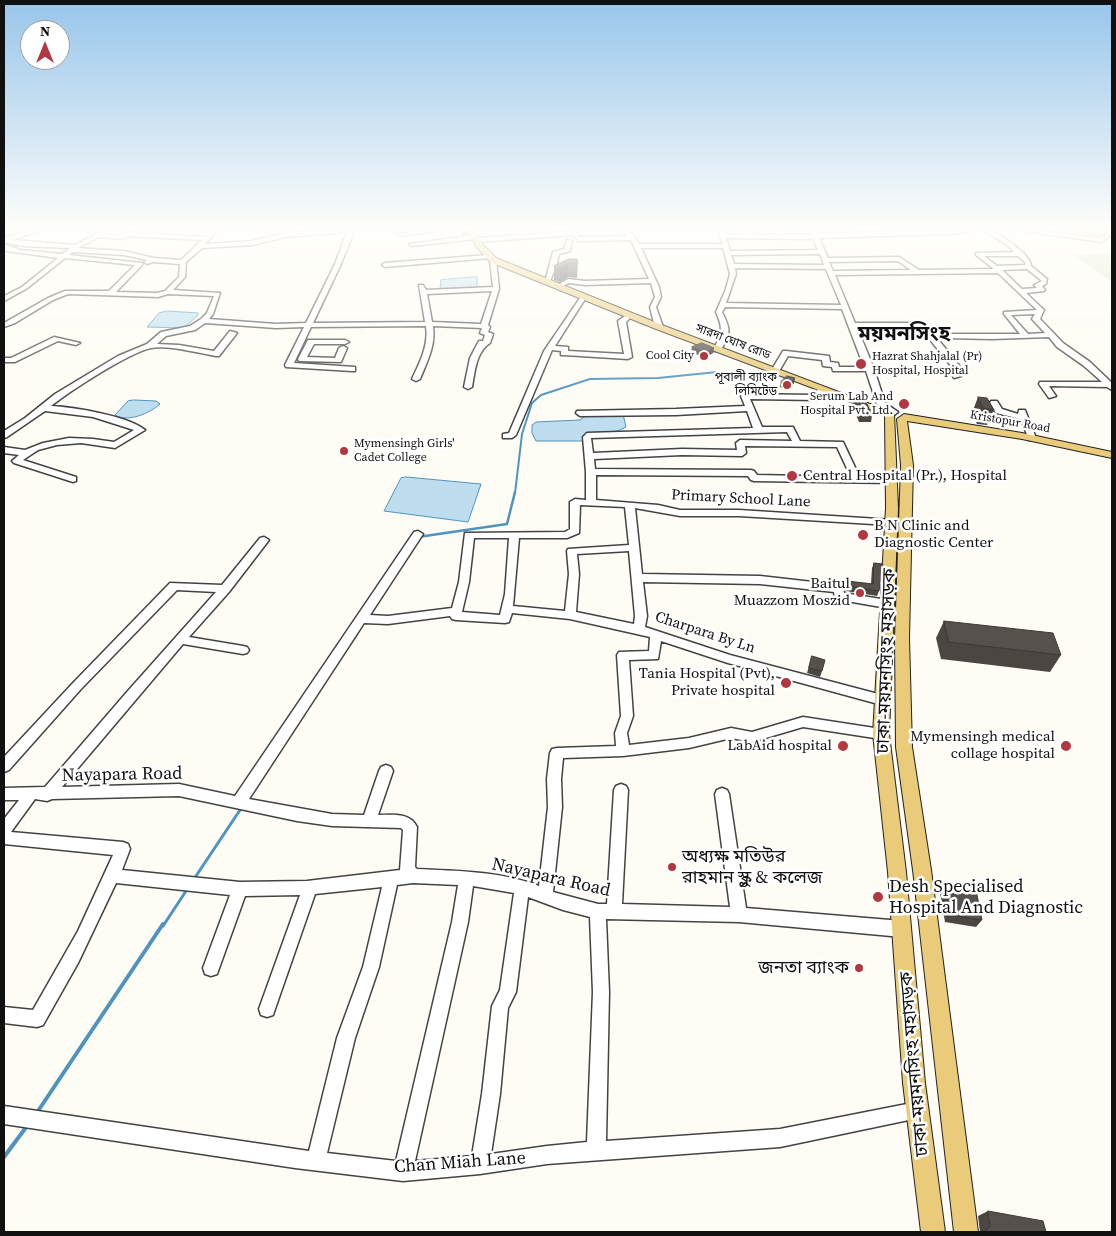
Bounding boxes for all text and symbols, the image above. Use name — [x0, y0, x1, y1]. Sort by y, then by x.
north arrow — [20, 20, 70, 70]
text: N — [40, 21, 50, 41]
street label: সারদা ঘোষ রোড — [694, 321, 772, 363]
district label: ময়মনসিংহ — [858, 322, 950, 348]
place label: Cool City — [646, 349, 694, 363]
marker: Cool City — [698, 350, 710, 362]
place label: Hazrat Shahjalal (Pr) Hospital, Hospital — [872, 350, 982, 378]
marker: Hazrat Shahjalal (Pr) Hospital, Hospital — [854, 357, 868, 371]
place label: পূবালী ব্যাংক লিমিটেড — [715, 371, 777, 399]
marker: পূবালী ব্যাংক লিমিটেড — [781, 379, 793, 391]
place label: Serum Lab And Hospital Pvt. Ltd. — [800, 390, 893, 418]
marker: Serum Lab And Hospital Pvt. Ltd. — [897, 397, 911, 411]
street label: Kristopur Road — [969, 408, 1051, 436]
place label: Mymensingh Girls' Cadet College — [354, 437, 454, 465]
marker: Mymensingh Girls' Cadet College — [338, 445, 350, 457]
place label: Central Hospital (Pr.), Hospital — [803, 467, 1007, 485]
marker: Central Hospital (Pr.), Hospital — [785, 469, 799, 483]
street label: Primary School Lane — [671, 486, 811, 512]
place label: B N Clinic and Diagnostic Center — [874, 517, 993, 552]
marker: B N Clinic and Diagnostic Center — [856, 528, 870, 542]
street label: ঢাকা-ময়মনসিংহ মহাসড়ক — [873, 568, 901, 754]
place label: Baitul Muazzom Moszid — [734, 575, 850, 610]
marker: Baitul Muazzom Moszid — [854, 587, 866, 599]
street label: Charpara By Ln — [653, 608, 757, 658]
place label: Tania Hospital (Pvt), Private hospital — [639, 665, 775, 700]
marker: Tania Hospital (Pvt), Private hospital — [779, 676, 793, 690]
place label: Mymensingh medical collage hospital — [910, 728, 1055, 763]
place label: LabAid hospital — [727, 737, 832, 755]
marker: LabAid hospital — [836, 739, 850, 753]
marker: Mymensingh medical collage hospital — [1059, 739, 1073, 753]
street label: Nayapara Road — [61, 763, 183, 787]
place label: অধ্যক্ষ মতিউর রাহমান স্কুল & কলেজ — [682, 846, 822, 889]
street label: Nayapara Road — [490, 854, 612, 902]
marker: অধ্যক্ষ মতিউর রাহমান স্কুল & কলেজ — [666, 861, 678, 873]
place label: Desh Specialised Hospital And Diagnostic — [889, 876, 1083, 919]
marker: Desh Specialised Hospital And Diagnostic — [871, 890, 885, 904]
place label: জনতা ব্যাংক — [758, 957, 849, 979]
marker: জনতা ব্যাংক — [853, 962, 865, 974]
street label: ঢাকা-ময়মনসিংহ মহাসড়ক — [896, 971, 934, 1157]
street label: Chan Miah Lane — [393, 1148, 527, 1178]

